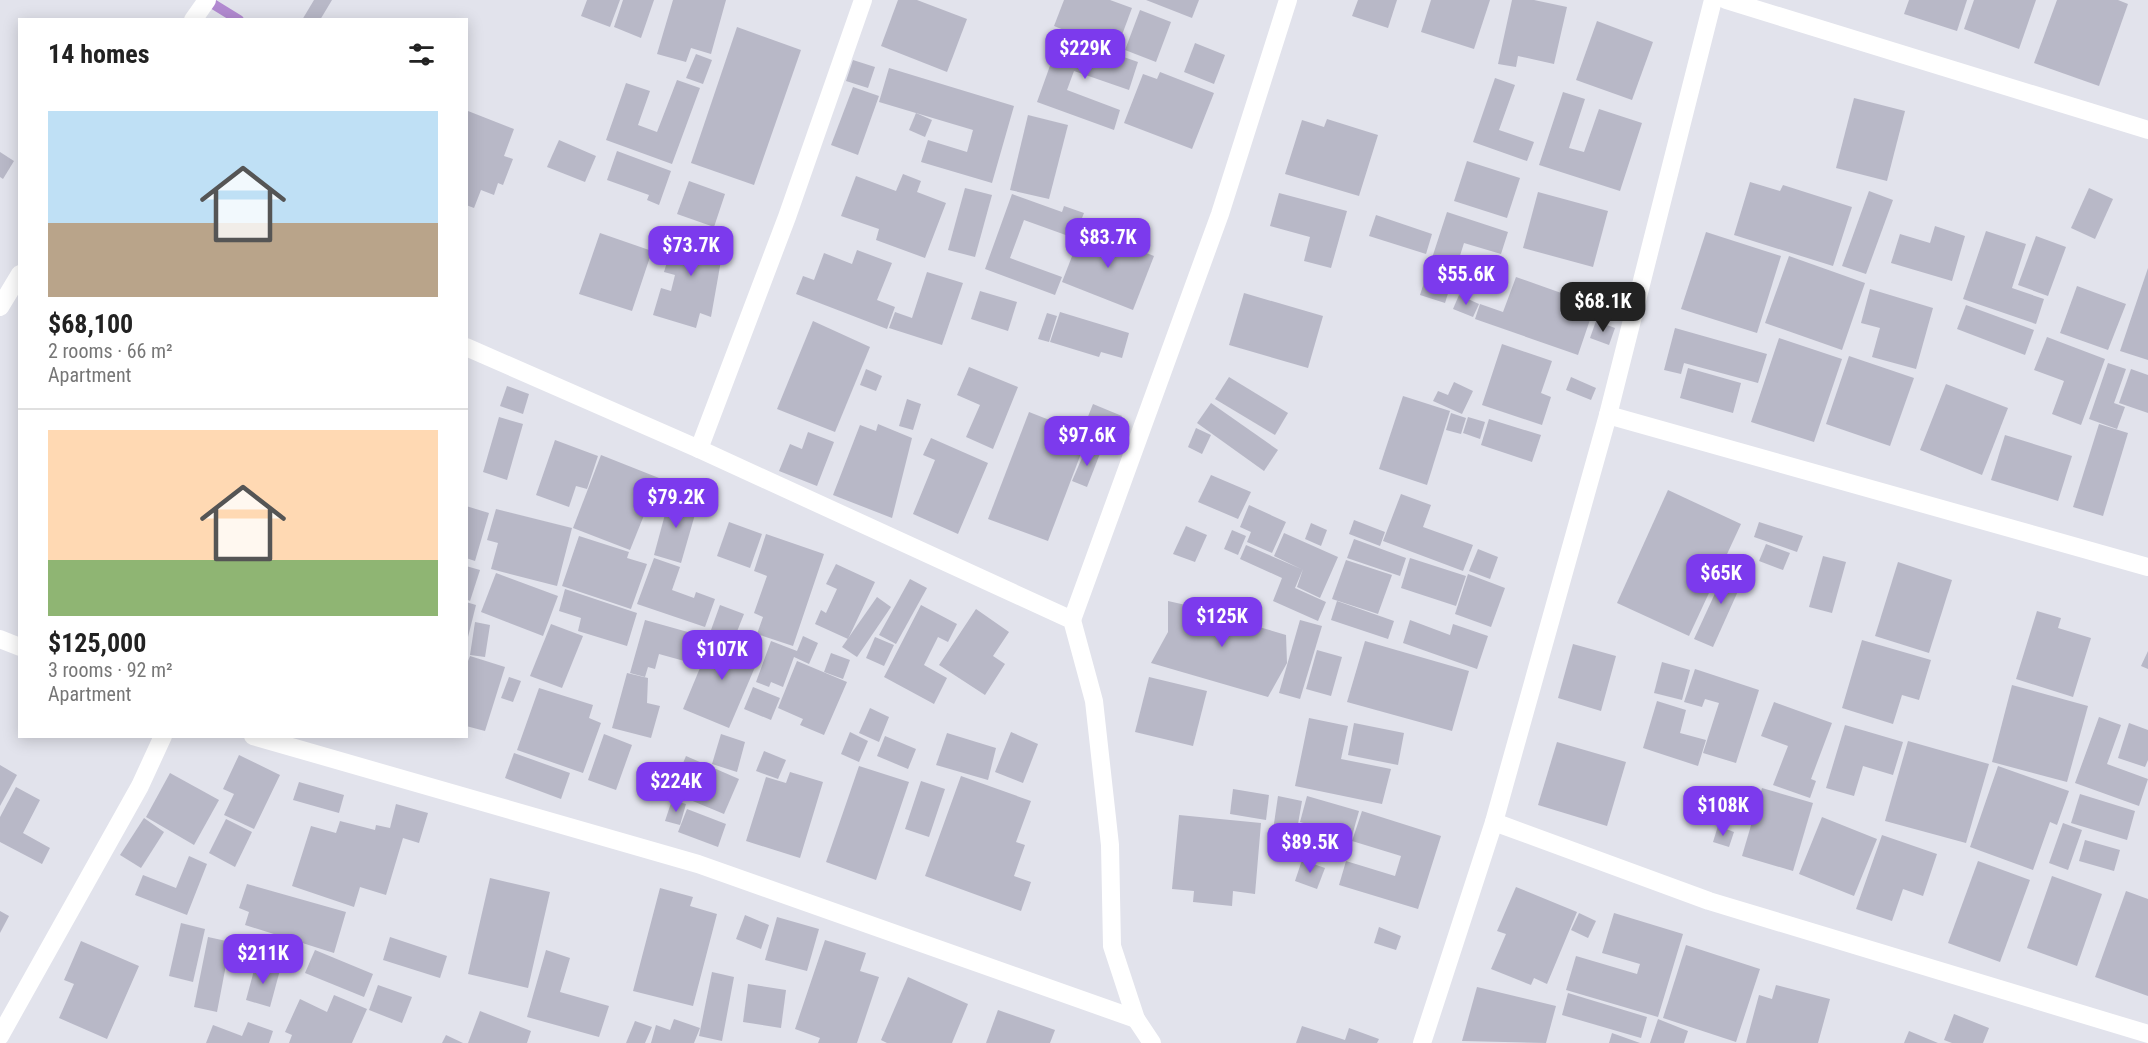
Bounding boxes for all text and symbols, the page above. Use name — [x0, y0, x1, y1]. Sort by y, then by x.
pin: $229K — [1043, 29, 1127, 80]
text: $229K — [1059, 36, 1111, 60]
icon: filters — [405, 38, 438, 71]
text: 14 homes — [48, 39, 150, 69]
icon: home — [189, 150, 297, 258]
pin: $83.7K — [1059, 218, 1157, 269]
text: $83.7K — [1079, 225, 1137, 249]
pin: $73.7K — [642, 226, 740, 277]
text: $73.7K — [662, 233, 720, 257]
pin: $55.6K — [1417, 255, 1515, 306]
text: $55.6K — [1437, 262, 1495, 286]
pin: $68.1K — [1554, 282, 1652, 333]
text: $68.1K — [1574, 289, 1632, 313]
text: $68,100 — [48, 309, 133, 339]
text: 2 rooms · 66 m² — [48, 339, 173, 363]
text: Apartment — [48, 363, 132, 387]
pin: $97.6K — [1038, 416, 1136, 467]
text: $97.6K — [1058, 423, 1116, 447]
icon: home — [189, 469, 297, 577]
pin: $79.2K — [627, 478, 725, 529]
text: $79.2K — [647, 485, 705, 509]
pin: $65K — [1685, 554, 1757, 605]
text: $65K — [1700, 561, 1742, 585]
pin: $125K — [1180, 597, 1264, 648]
text: $125K — [1196, 604, 1248, 628]
text: $125,000 — [48, 628, 146, 658]
pin: $107K — [680, 630, 764, 681]
text: $107K — [696, 637, 748, 661]
text: 3 rooms · 92 m² — [48, 658, 173, 682]
text: Apartment — [48, 682, 132, 706]
pin: $224K — [634, 762, 718, 813]
text: $224K — [650, 769, 702, 793]
pin: $108K — [1681, 786, 1765, 837]
text: $108K — [1697, 793, 1749, 817]
pin: $89.5K — [1261, 823, 1359, 874]
text: $89.5K — [1281, 830, 1339, 854]
pin: $211K — [221, 934, 305, 985]
text: $211K — [237, 941, 289, 965]

